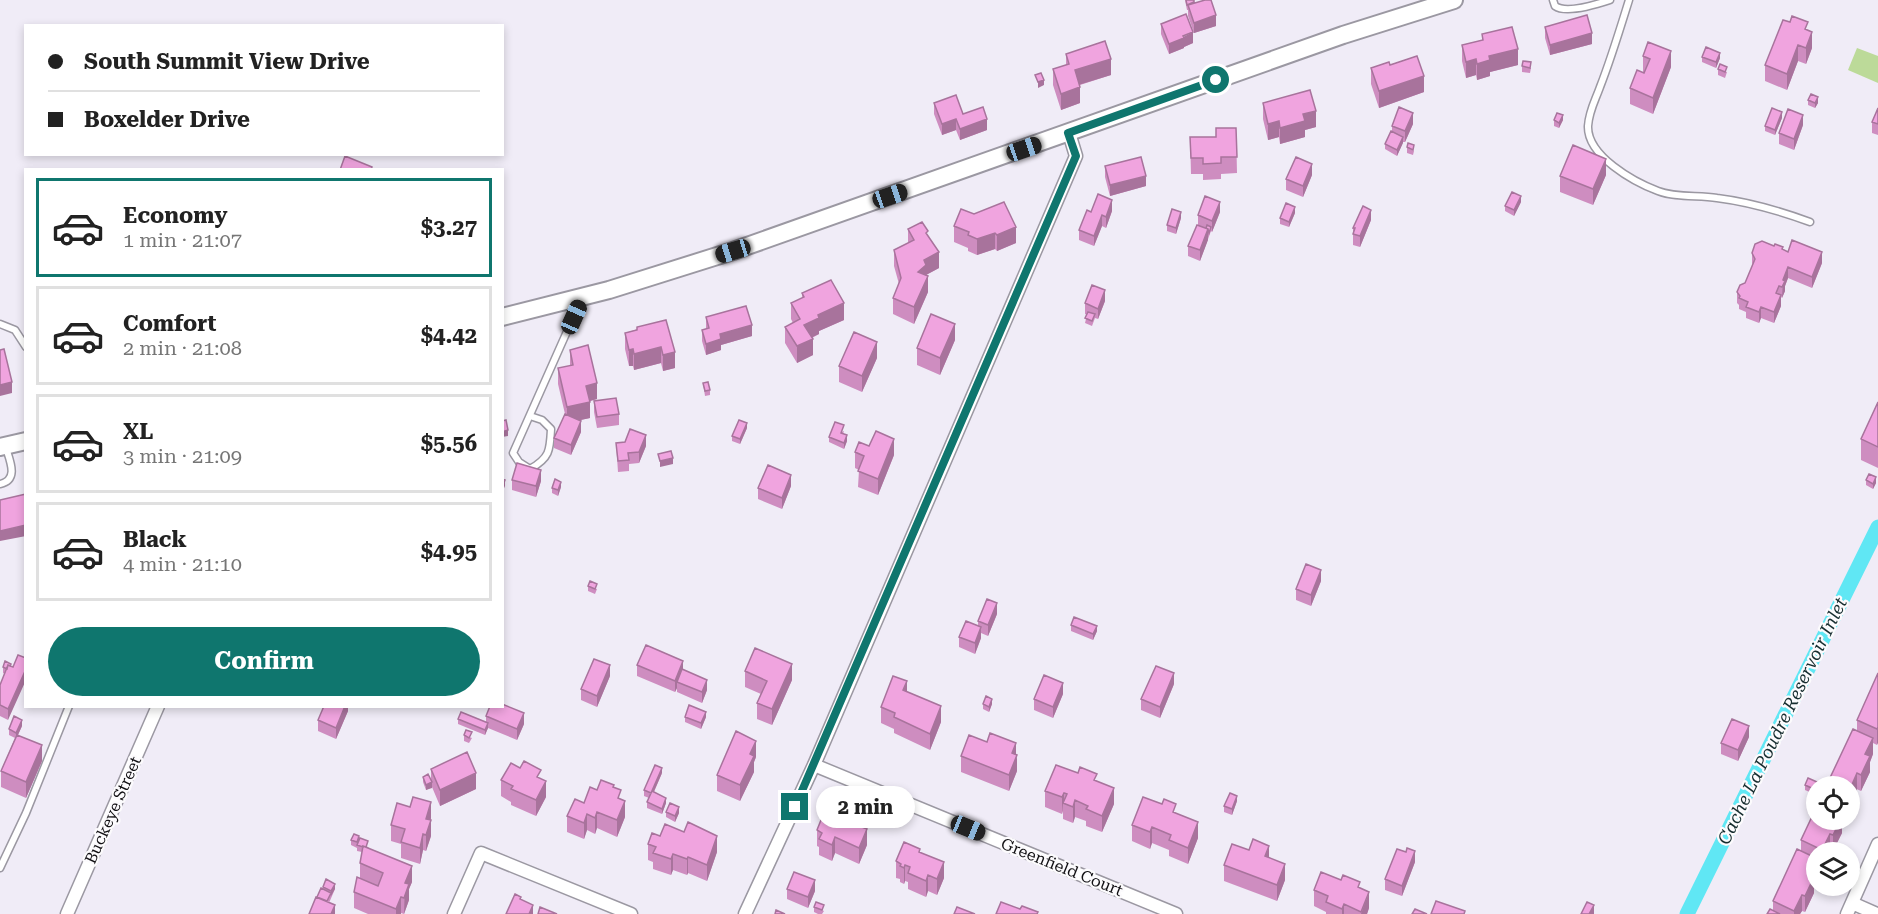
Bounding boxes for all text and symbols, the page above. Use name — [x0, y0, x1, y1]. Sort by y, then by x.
text: South Summit View Drive — [84, 49, 370, 74]
route start — [1202, 66, 1229, 93]
text: Boxelder Drive — [84, 107, 250, 132]
car — [1004, 135, 1044, 163]
car — [870, 182, 910, 210]
icon: car — [51, 201, 105, 255]
text: Economy — [123, 203, 227, 228]
text: $3.27 — [421, 215, 477, 240]
text: 1 min · 21:07 — [123, 228, 242, 252]
car — [713, 237, 753, 265]
car — [558, 297, 590, 337]
icon: car — [51, 309, 105, 363]
text: Comfort — [123, 311, 216, 336]
text: $4.42 — [421, 323, 477, 348]
text: 2 min · 21:08 — [123, 336, 242, 360]
icon: car — [51, 417, 105, 471]
text: XL — [123, 419, 153, 444]
text: $5.56 — [421, 431, 477, 456]
text: 3 min · 21:09 — [123, 444, 242, 468]
icon: car — [51, 525, 105, 579]
text: Black — [123, 527, 187, 552]
text: $4.95 — [421, 539, 477, 564]
text: 4 min · 21:10 — [123, 552, 242, 576]
water label: Cache La Poudre Reservoir Inlet — [1713, 594, 1851, 848]
button: Confirm — [48, 627, 480, 696]
street label: Buckeye Street — [81, 753, 145, 867]
map controls — [1806, 776, 1860, 896]
button: locate — [1806, 776, 1860, 830]
callout: 2 min — [816, 786, 915, 828]
route end — [781, 793, 808, 820]
text: 2 min — [838, 795, 893, 819]
car — [948, 813, 988, 843]
street label: Greenfield Court — [998, 834, 1126, 900]
button: layers — [1806, 842, 1860, 896]

